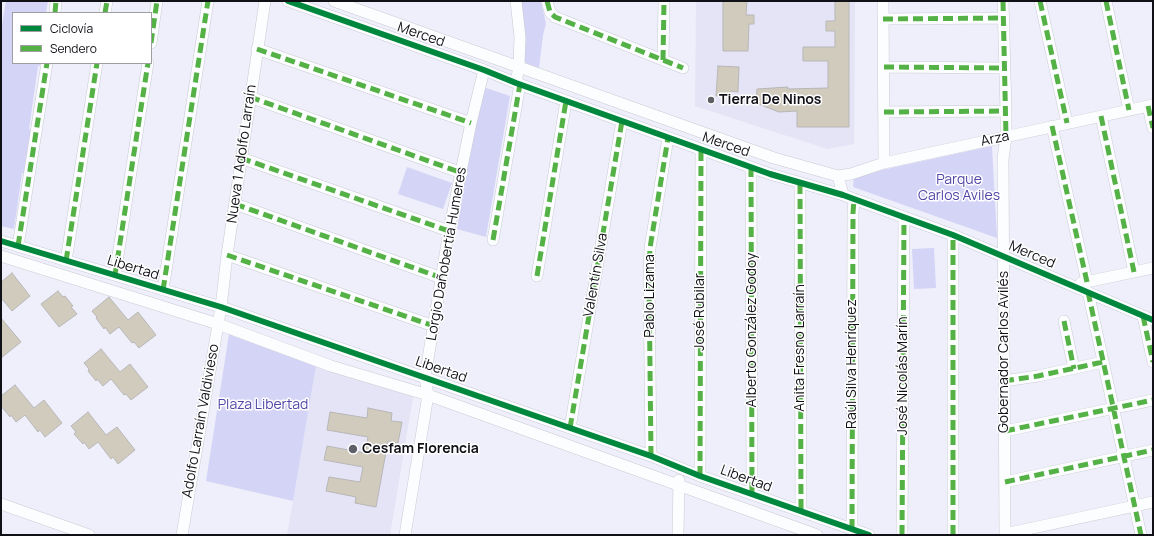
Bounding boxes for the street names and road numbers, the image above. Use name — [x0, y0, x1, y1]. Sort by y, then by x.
street label: Merced — [395, 19, 447, 51]
street label: Nueva 1 Adolfo Larraín — [224, 84, 260, 224]
street label: Arza — [979, 128, 1011, 150]
street label: Merced — [700, 129, 752, 161]
street label: Lorgio Dañobertia Humeres — [423, 166, 471, 342]
street label: Valentín Silva — [580, 232, 612, 318]
street label: Merced — [1006, 238, 1058, 272]
street label: Libertad — [105, 252, 161, 284]
street label: Alberto González Godoy — [744, 253, 760, 407]
street label: Pablo Lizama — [642, 254, 658, 338]
street label: Gobernador Carlos Avilés — [996, 271, 1012, 433]
street label: José Rubilar — [692, 273, 708, 351]
street label: Anita Fresno Larraín — [792, 284, 808, 412]
street label: Raúl Silva Henríquez — [844, 299, 860, 429]
street label: José Nicolás Marín — [895, 316, 911, 436]
street label: Adolfo Larraín Valdivieso — [179, 343, 223, 499]
street label: Libertad — [413, 353, 469, 387]
street label: Libertad — [718, 462, 774, 496]

